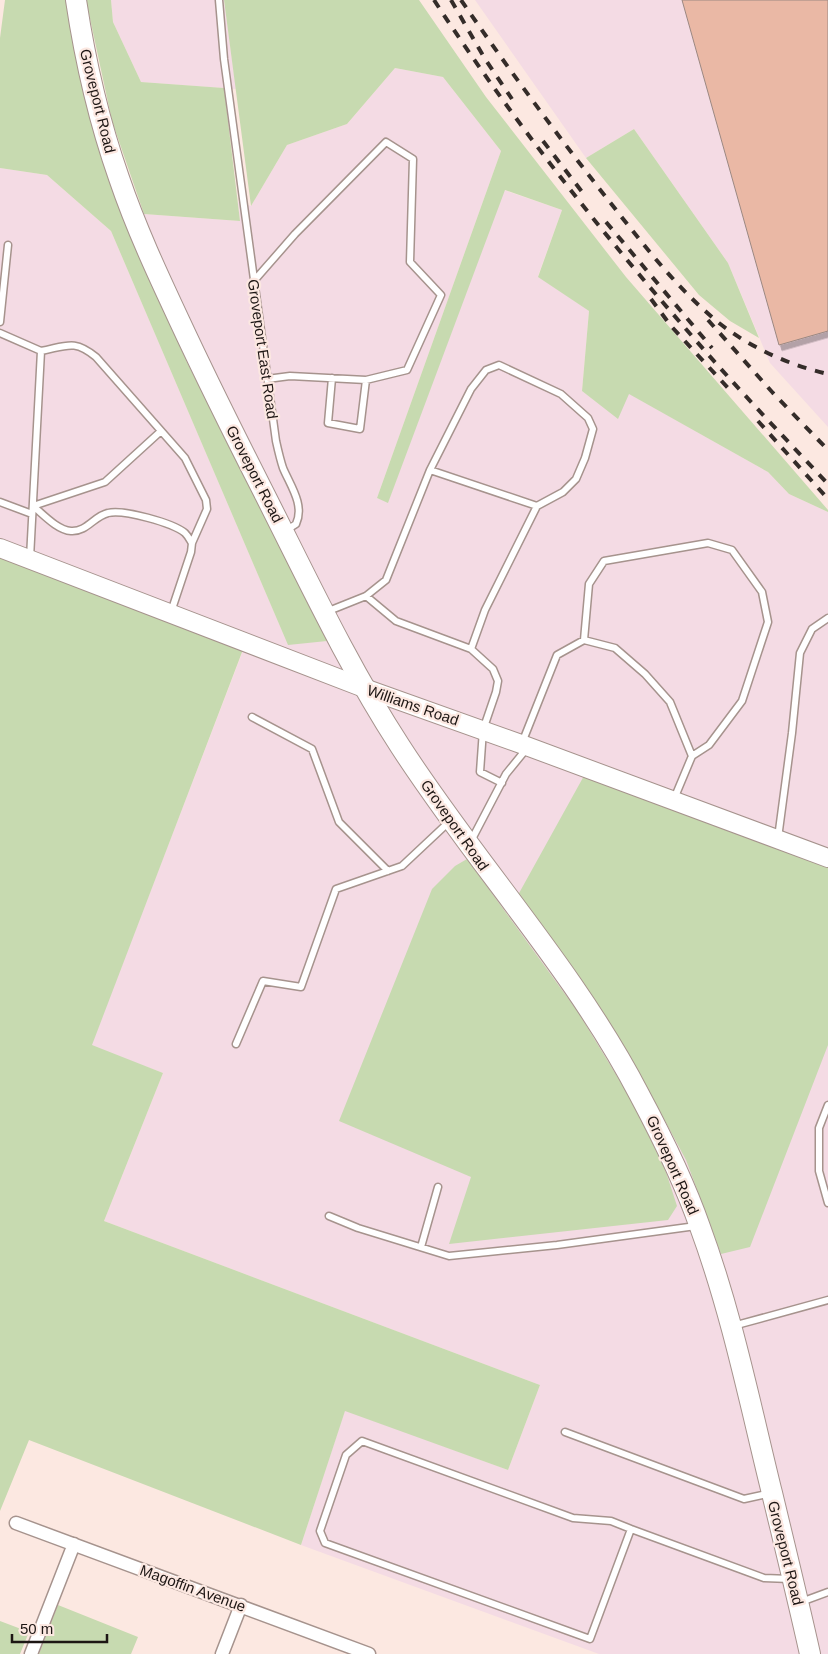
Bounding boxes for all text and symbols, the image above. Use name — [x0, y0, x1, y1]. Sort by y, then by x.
street label: Groveport Road — [77, 47, 119, 155]
street label: Groveport East Road — [245, 278, 281, 420]
street label: Groveport Road — [223, 423, 287, 525]
street label: Williams Road — [365, 681, 461, 729]
street label: Groveport Road — [417, 776, 493, 874]
street label: Groveport Road — [644, 1113, 702, 1217]
street label: Groveport Road — [765, 1499, 807, 1607]
street label: Magoffin Avenue — [138, 1561, 248, 1615]
scale bar — [12, 1612, 108, 1644]
text: 50 m — [20, 1620, 53, 1637]

